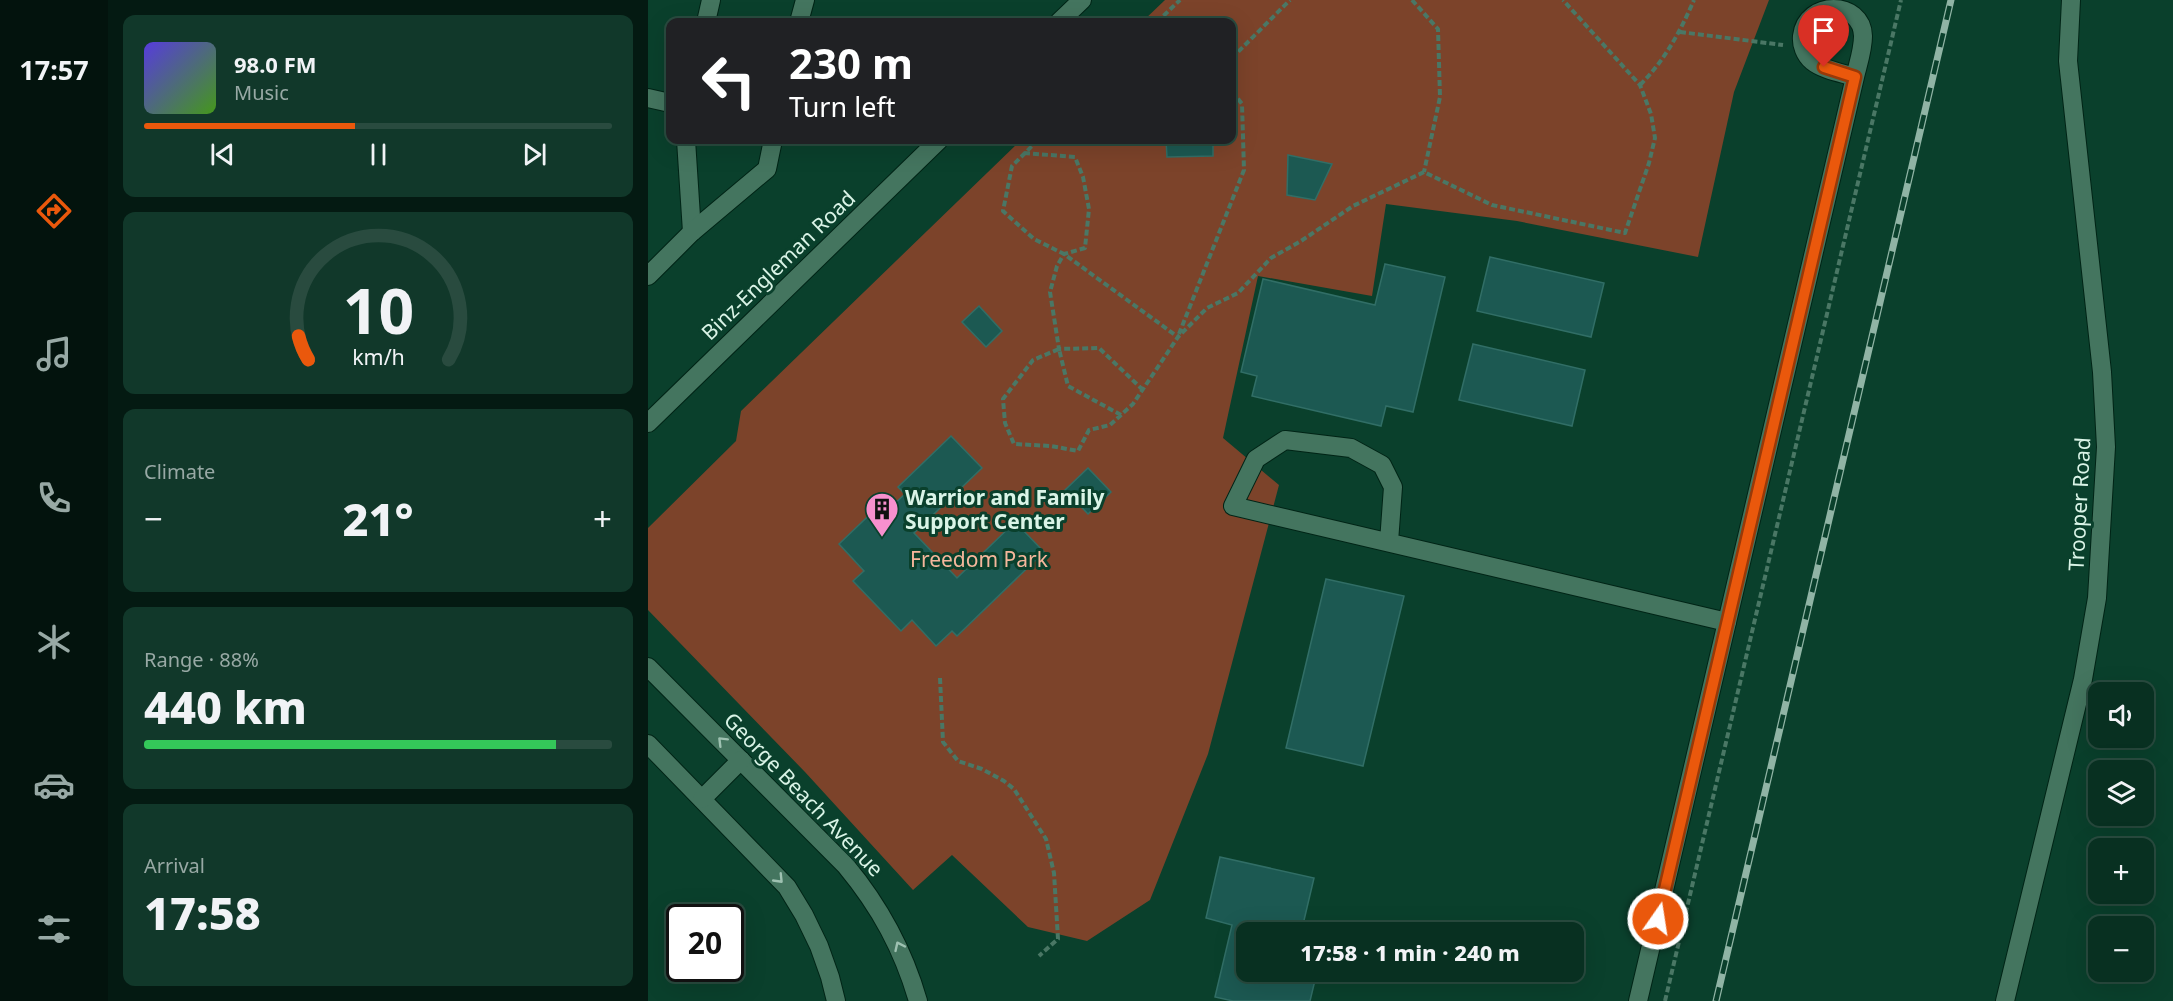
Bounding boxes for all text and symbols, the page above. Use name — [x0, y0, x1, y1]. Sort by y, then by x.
pin — [1798, 5, 1849, 67]
icon: arrive — [1807, 14, 1840, 47]
text: 230 m — [789, 34, 913, 91]
icon: left — [690, 42, 768, 120]
text: 98.0 FM — [234, 49, 316, 79]
text: 17:57 — [19, 51, 89, 88]
text: Music — [234, 79, 289, 106]
text: Turn left — [789, 88, 895, 125]
icon: previous — [206, 138, 239, 171]
icon: pause — [362, 138, 395, 171]
icon: next — [518, 138, 551, 171]
street label: Binz-Engleman Road — [695, 184, 861, 346]
icon: directions — [33, 190, 75, 232]
text: 10 — [342, 267, 414, 352]
icon: music — [33, 333, 75, 375]
text: km/h — [352, 343, 404, 372]
street label: Trooper Road — [2062, 437, 2096, 571]
text: Climate — [144, 458, 215, 485]
icon: phone — [33, 477, 75, 519]
place label: Warrior and Family Support Center — [905, 483, 1105, 535]
text: 21° — [342, 488, 414, 549]
building icon: Warrior and Family Support Center — [864, 491, 900, 538]
text: − — [144, 496, 163, 541]
text: + — [593, 496, 612, 541]
park label: Freedom Park — [910, 545, 1049, 573]
icon: climate — [33, 621, 75, 663]
text: Range · 88% — [144, 646, 259, 673]
text: 440 km — [144, 676, 307, 737]
map controls — [2088, 682, 2154, 982]
button: sound — [2088, 682, 2154, 748]
street label: George Beach Avenue — [718, 706, 890, 882]
one-way arrow — [719, 737, 729, 748]
button: layers — [2088, 760, 2154, 826]
icon: car — [33, 764, 75, 806]
button: + — [2088, 838, 2154, 904]
text: Arrival — [144, 852, 205, 879]
one-way arrow — [772, 872, 783, 882]
text: 17:58 — [144, 882, 261, 943]
position arrow — [1626, 887, 1690, 951]
speed limit sign: 20 — [666, 904, 744, 982]
icon: filters — [33, 908, 75, 950]
button: − — [2088, 916, 2154, 982]
text: 17:58 · 1 min · 240 m — [1300, 937, 1520, 967]
one-way arrow — [894, 941, 906, 952]

